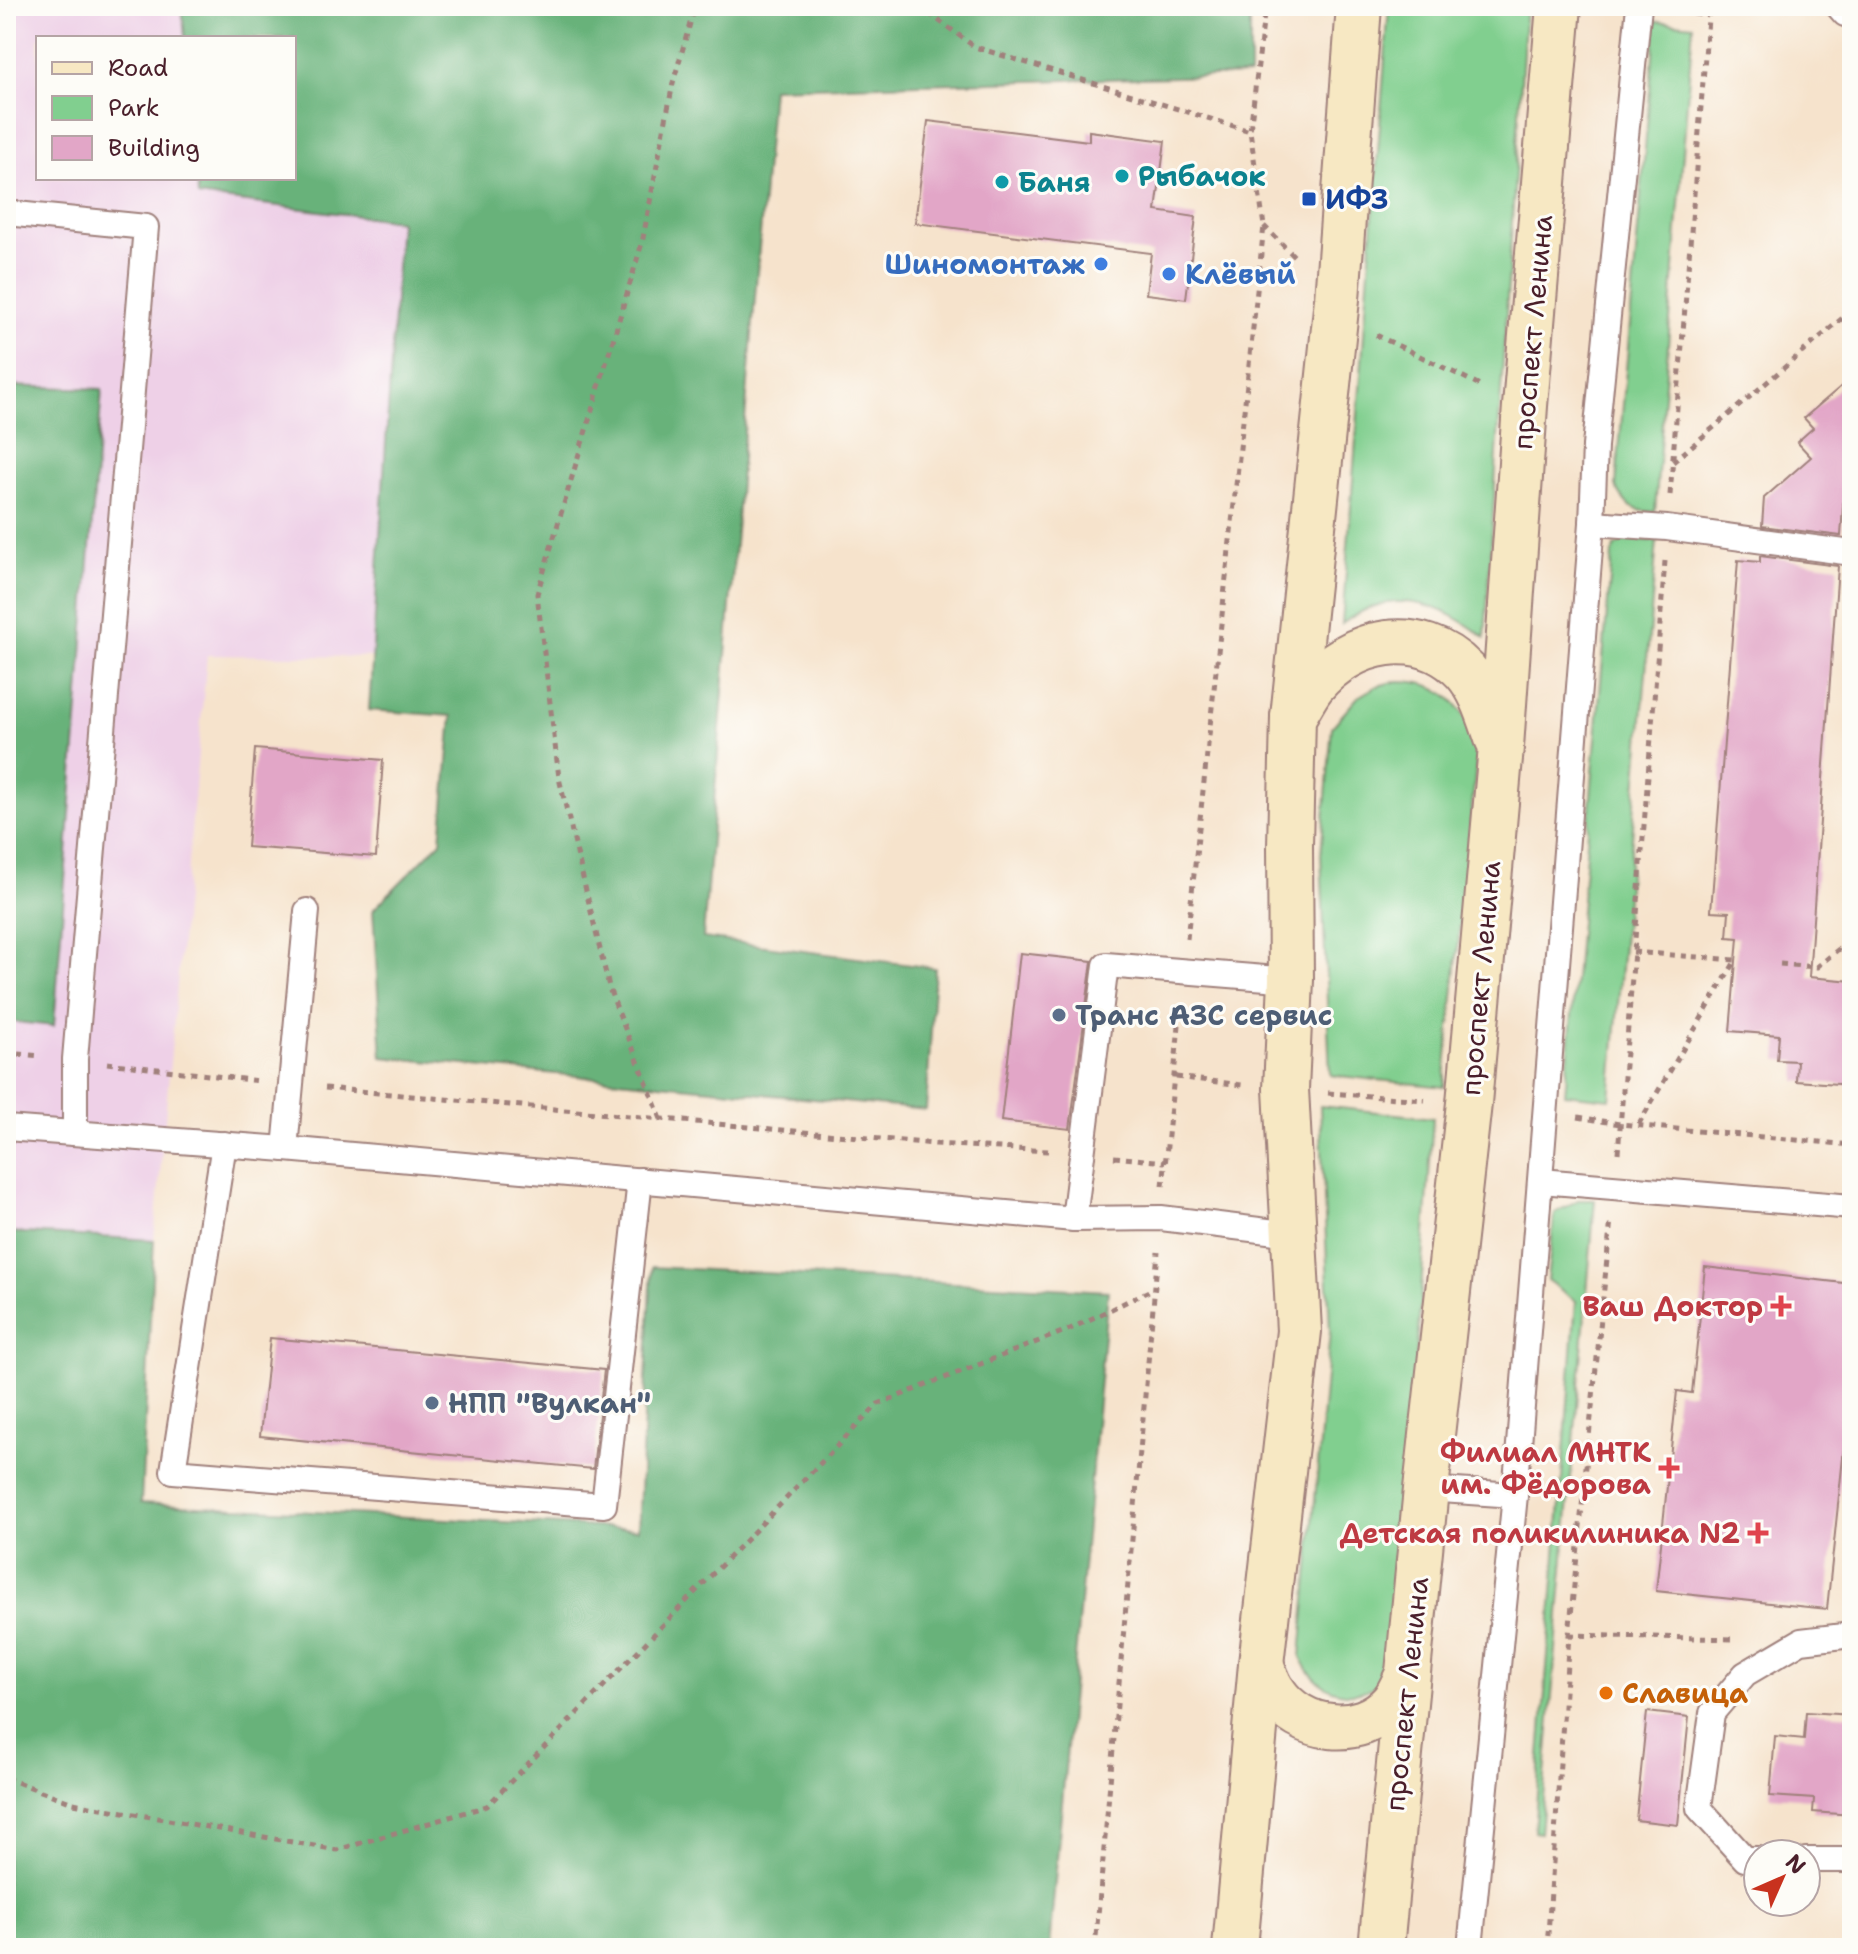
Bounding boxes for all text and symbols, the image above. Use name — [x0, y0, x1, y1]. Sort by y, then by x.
legend — [36, 36, 296, 180]
text: Road — [108, 52, 168, 84]
text: Park — [108, 92, 160, 124]
text: Building — [108, 132, 200, 164]
place label: Рыбачок — [1138, 157, 1266, 195]
place label: Баня — [1018, 163, 1090, 201]
marker: Рыбачок — [1113, 167, 1131, 185]
marker: Баня — [993, 173, 1011, 191]
place label: ИФЗ — [1325, 180, 1388, 218]
marker: ИФЗ — [1300, 190, 1318, 208]
street label: проспект Ленина — [1503, 213, 1561, 451]
place label: Шиномонтаж — [885, 245, 1085, 283]
marker: Шиномонтаж — [1092, 255, 1110, 273]
place label: Клёвый — [1185, 255, 1296, 293]
marker: Клёвый — [1160, 265, 1178, 283]
street label: проспект Ленина — [1451, 859, 1509, 1097]
place label: Транс АЗС сервис — [1075, 996, 1333, 1034]
marker: Транс АЗС сервис — [1050, 1006, 1068, 1024]
place label: Ваш Доктор — [1582, 1287, 1763, 1325]
marker: Ваш Доктор — [1770, 1295, 1792, 1317]
place label: НПП "Вулкан" — [448, 1384, 651, 1422]
marker: НПП "Вулкан" — [423, 1394, 441, 1412]
place label: Филиал МНТК им. Фёдорова — [1440, 1433, 1651, 1503]
marker: Филиал МНТК им. Фёдорова — [1658, 1457, 1680, 1479]
place label: Детская поликилиника N2 — [1340, 1514, 1740, 1552]
marker: Детская поликилиника N2 — [1747, 1522, 1769, 1544]
street label: проспект Ленина — [1375, 1575, 1437, 1813]
place label: Славица — [1622, 1674, 1748, 1712]
marker: Славица — [1597, 1684, 1615, 1702]
north arrow — [1742, 1838, 1822, 1918]
text: N — [1779, 1848, 1812, 1881]

